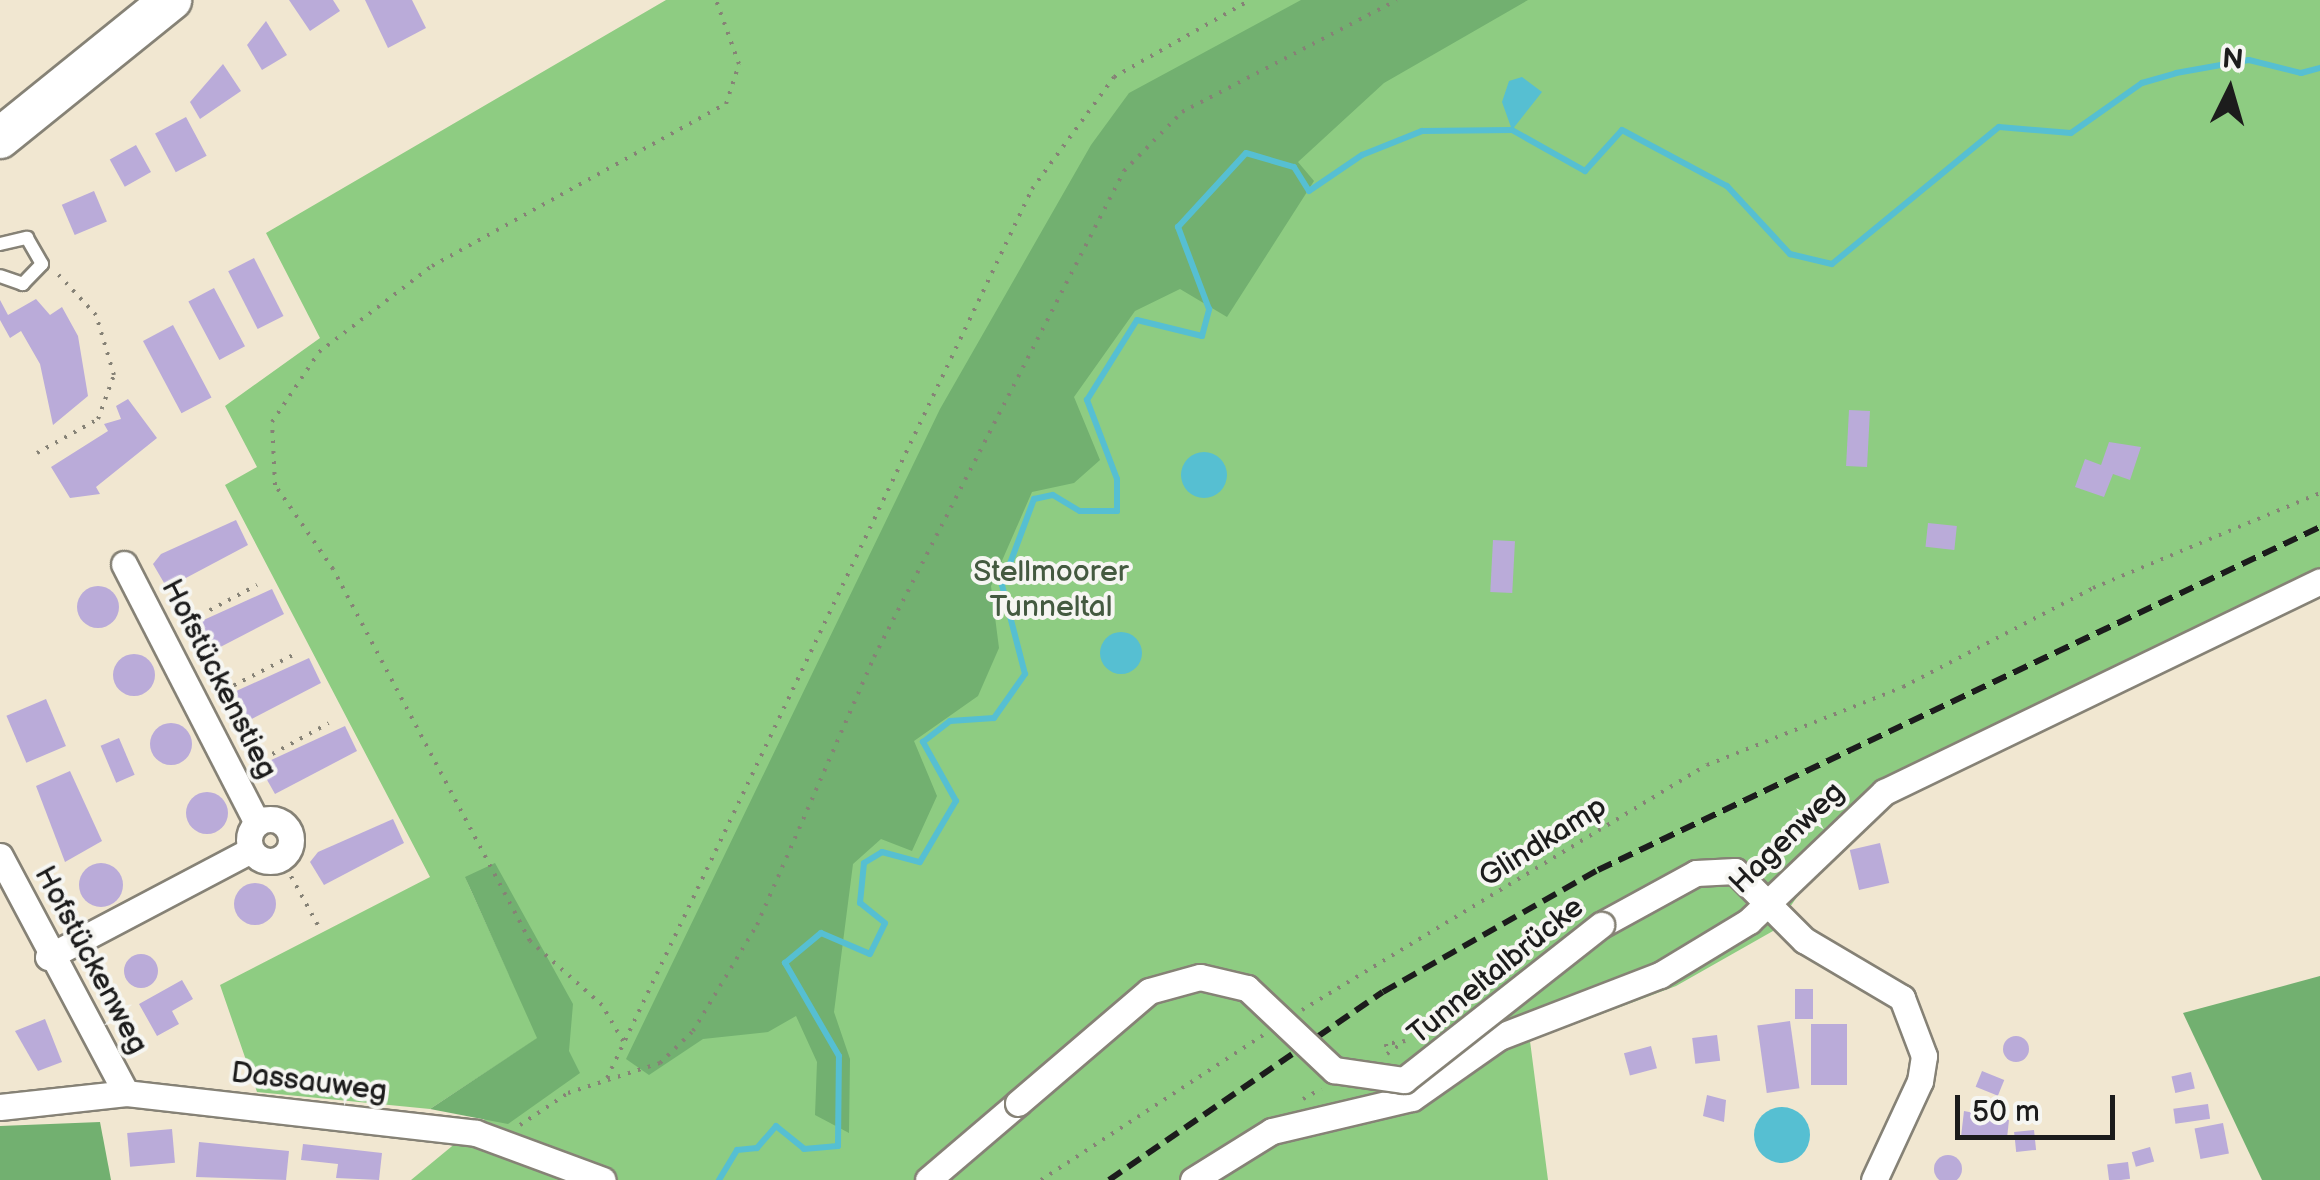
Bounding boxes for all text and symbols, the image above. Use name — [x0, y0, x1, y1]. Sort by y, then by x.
north arrow — [2180, 40, 2280, 140]
text: N — [2221, 42, 2245, 77]
park label: Stellmoorer Tunneltal — [973, 554, 1129, 624]
street label: Hofstückenstieg — [153, 573, 285, 785]
street label: Hagenweg — [1722, 774, 1852, 902]
street label: Glindkamp — [1473, 789, 1613, 895]
street label: Hofstückenweg — [26, 860, 156, 1060]
street label: Tunneltalbrücke — [1401, 889, 1591, 1053]
street label: Dassauweg — [229, 1055, 389, 1109]
scale bar — [1960, 1075, 2120, 1137]
text: 50 m — [1972, 1094, 2040, 1130]

